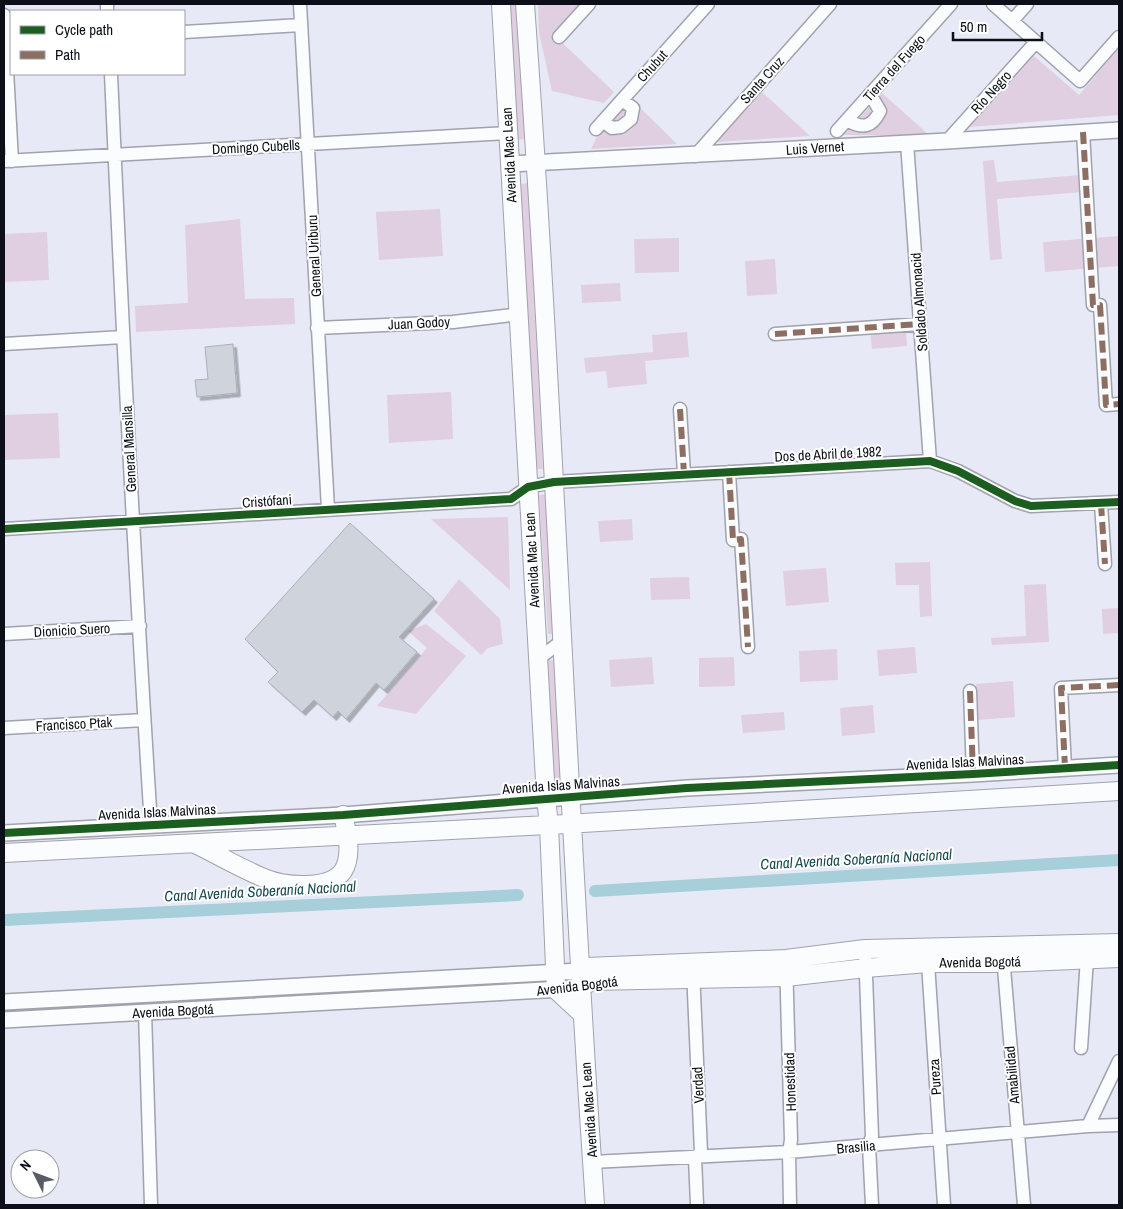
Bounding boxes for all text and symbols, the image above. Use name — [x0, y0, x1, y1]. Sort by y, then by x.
legend — [10, 10, 185, 75]
scale bar — [953, 10, 1042, 42]
text: 50 m — [960, 16, 987, 37]
text: Cycle path — [55, 19, 113, 40]
street label: Tierra del Fuego — [859, 31, 929, 105]
text: Path — [55, 44, 80, 65]
street label: Chubut — [633, 46, 671, 86]
street label: Santa Cruz — [736, 52, 788, 107]
street label: Río Negro — [967, 67, 1015, 117]
street label: Avenida Mac Lean — [498, 107, 521, 204]
street label: Domingo Cubells — [212, 136, 301, 158]
street label: Luis Vernet — [785, 137, 845, 159]
street label: General Uriburu — [303, 214, 325, 298]
street label: Soldado Almonacid — [907, 252, 931, 352]
street label: Juan Godoy — [388, 312, 451, 334]
street label: General Mansilla — [118, 405, 140, 493]
street label: Dos de Abril de 1982 — [774, 442, 882, 466]
street label: Cristófani — [242, 490, 292, 512]
street label: Avenida Mac Lean — [521, 512, 544, 609]
street label: Dionicio Suero — [33, 619, 111, 641]
street label: Francisco Ptak — [35, 713, 113, 735]
street label: Avenida Islas Malvinas — [905, 750, 1025, 774]
street label: Avenida Islas Malvinas — [501, 772, 621, 798]
street label: Avenida Islas Malvinas — [97, 800, 217, 824]
water label: Canal Avenida Soberanía Nacional — [760, 843, 953, 875]
water label: Canal Avenida Soberanía Nacional — [164, 875, 357, 907]
street label: Avenida Bogotá — [938, 952, 1022, 972]
street label: Avenida Bogotá — [534, 972, 619, 1000]
street label: Avenida Bogotá — [131, 1000, 215, 1022]
street label: Amabilidad — [1001, 1045, 1024, 1106]
street label: Honestidad — [780, 1052, 800, 1112]
street label: Pureza — [925, 1058, 945, 1096]
street label: Avenida Mac Lean — [577, 1062, 601, 1159]
street label: Verdad — [688, 1066, 708, 1104]
street label: Brasilia — [836, 1136, 877, 1158]
north arrow — [10, 1149, 60, 1199]
text: N — [16, 1156, 35, 1174]

